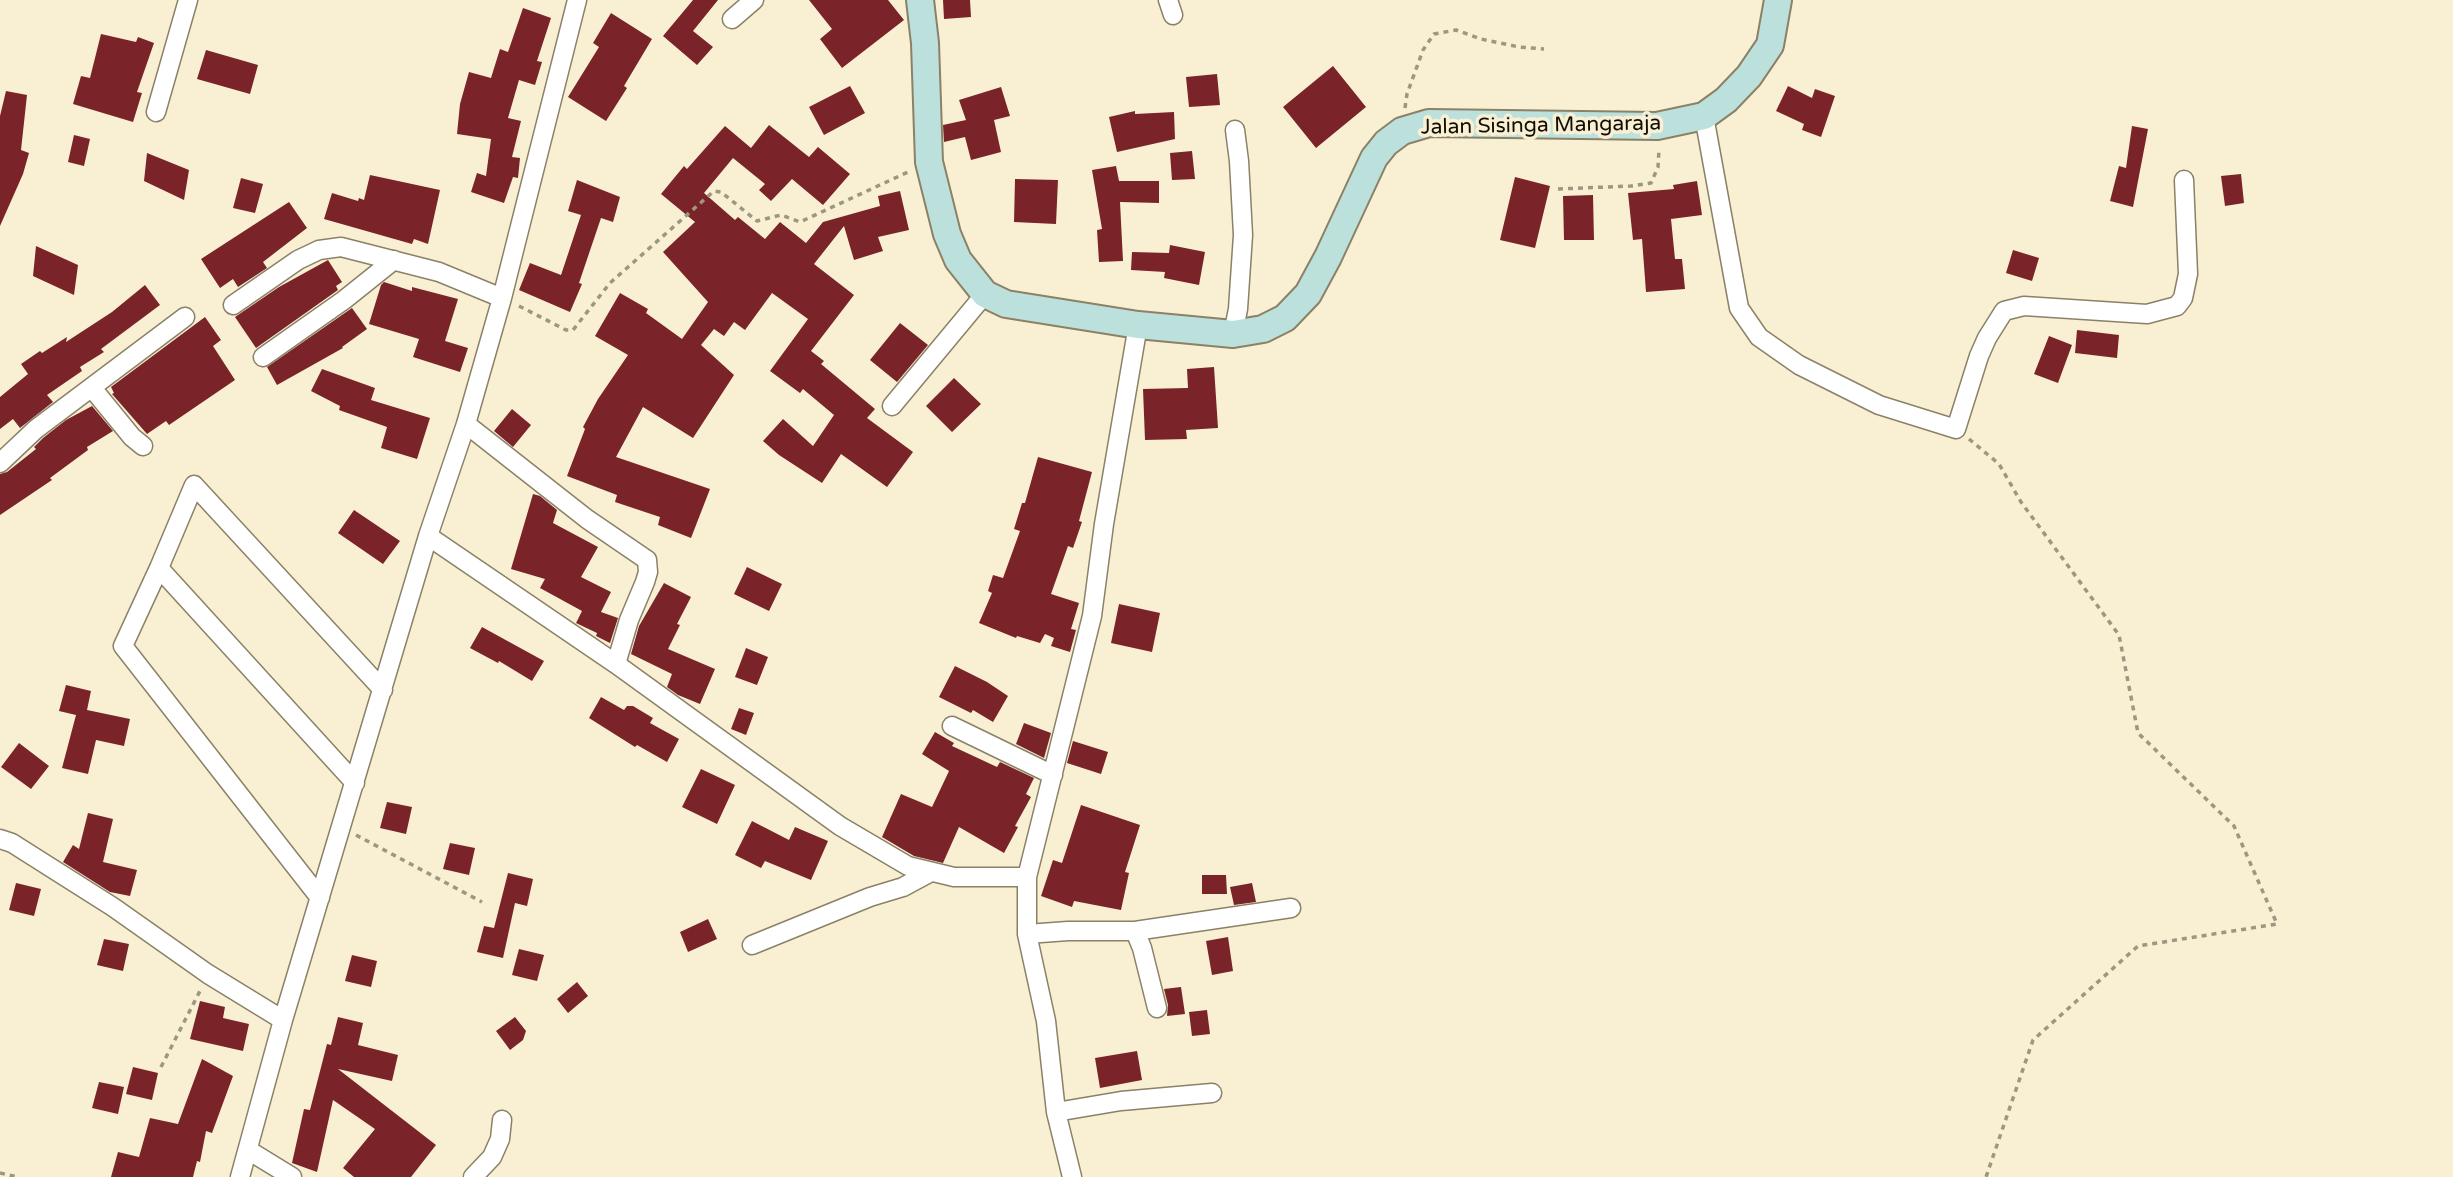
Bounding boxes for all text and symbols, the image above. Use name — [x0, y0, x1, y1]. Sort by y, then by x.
street label: Jalan Sisinga Mangaraja — [1421, 111, 1661, 141]

